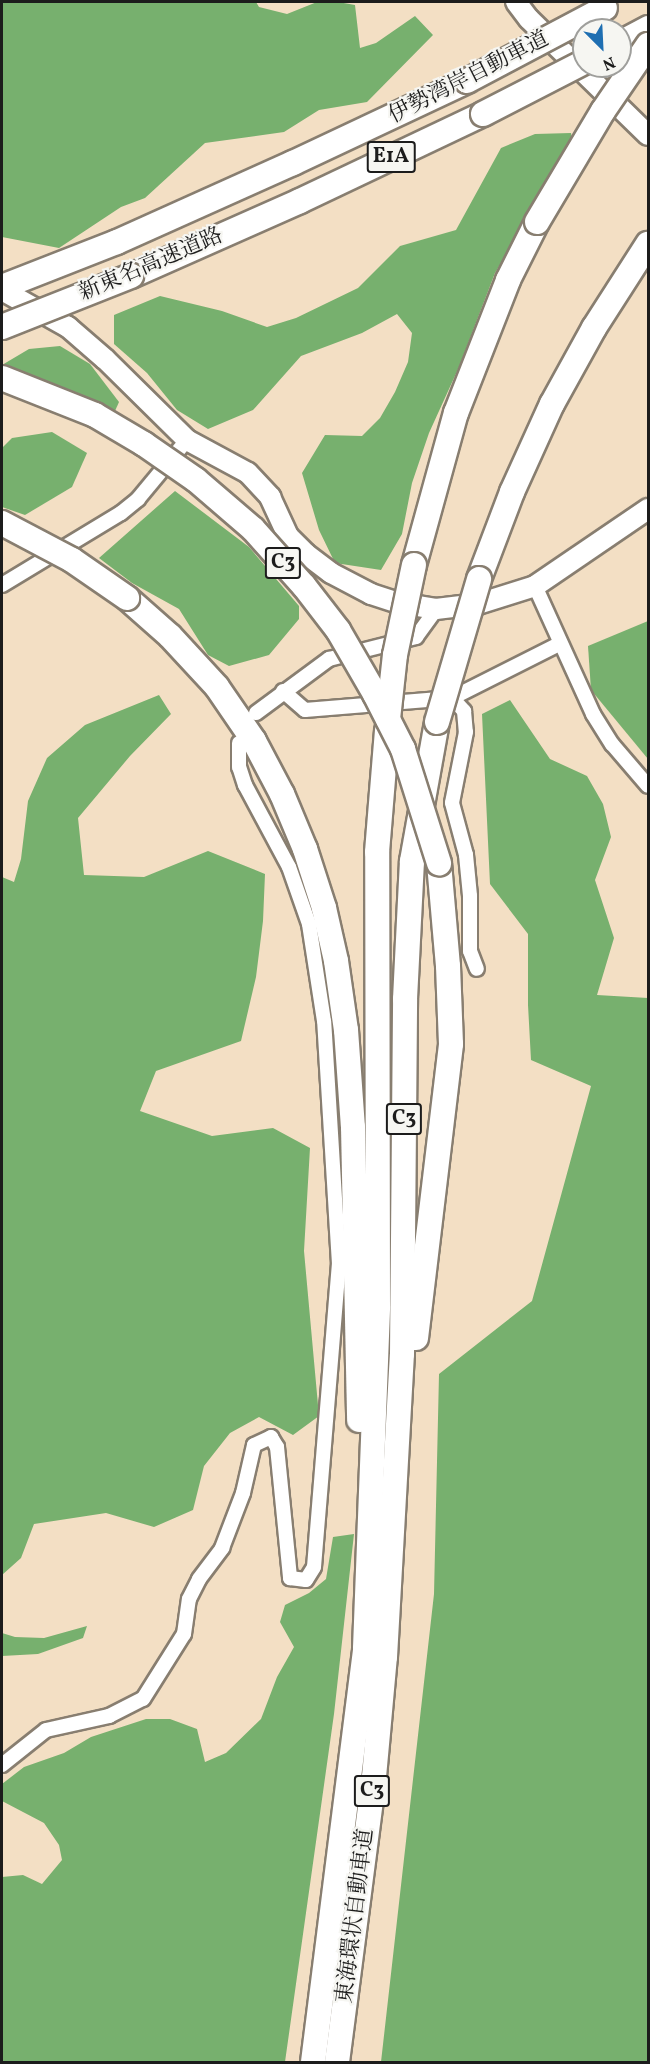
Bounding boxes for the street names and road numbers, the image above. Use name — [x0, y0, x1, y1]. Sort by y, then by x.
street label: 伊勢湾岸自動車道 — [385, 26, 553, 130]
road number: E1A — [366, 139, 416, 175]
street label: 新東名高速道路 — [75, 223, 227, 307]
road number: C3 — [264, 545, 302, 581]
road number: C3 — [384, 1101, 424, 1137]
road number: C3 — [352, 1773, 392, 1809]
street label: 東海環状自動車道 — [332, 1827, 380, 2005]

